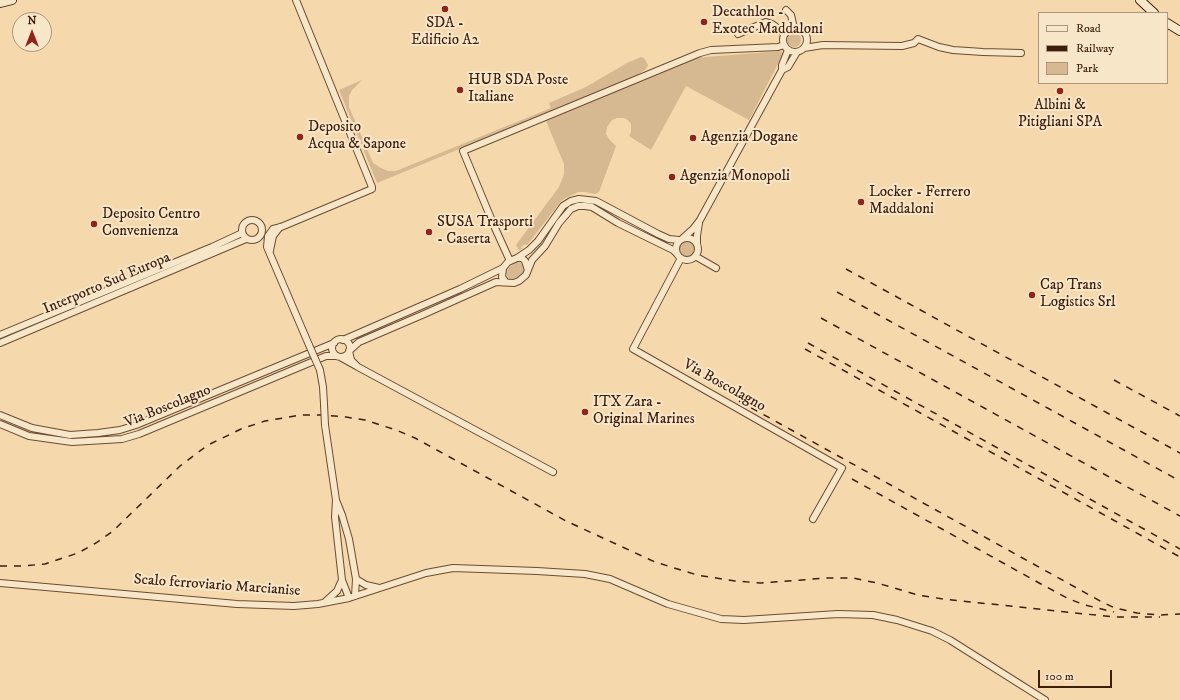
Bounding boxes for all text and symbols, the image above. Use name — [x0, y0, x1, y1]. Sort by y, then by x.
marker: SDA - Edificio A2 — [440, 4, 450, 14]
place label: Decathlon - Exotec Maddaloni — [712, 4, 823, 39]
north arrow — [12, 12, 52, 52]
legend — [1038, 12, 1168, 84]
text: N — [27, 14, 37, 28]
place label: SDA - Edificio A2 — [411, 15, 479, 50]
marker: Decathlon - Exotec Maddaloni — [699, 17, 709, 27]
text: Road — [1076, 21, 1101, 36]
text: Railway — [1076, 41, 1114, 56]
text: Park — [1076, 61, 1098, 76]
place label: HUB SDA Poste Italiane — [468, 72, 568, 107]
marker: HUB SDA Poste Italiane — [455, 85, 465, 95]
marker: Albini & Pitigliani SPA — [1055, 86, 1065, 96]
place label: Albini & Pitigliani SPA — [1018, 97, 1102, 132]
place label: Deposito Acqua & Sapone — [308, 119, 406, 154]
place label: Agenzia Dogane — [701, 129, 798, 147]
marker: Deposito Acqua & Sapone — [295, 132, 305, 142]
marker: Agenzia Dogane — [688, 133, 698, 143]
place label: Agenzia Monopoli — [680, 168, 790, 186]
marker: Agenzia Monopoli — [667, 172, 677, 182]
place label: Locker - Ferrero Maddaloni — [869, 184, 970, 219]
marker: Locker - Ferrero Maddaloni — [856, 197, 866, 207]
place label: Deposito Centro Convenienza — [102, 206, 200, 241]
place label: SUSA Trasporti - Caserta — [437, 214, 533, 249]
marker: Deposito Centro Convenienza — [89, 219, 99, 229]
marker: SUSA Trasporti - Caserta — [424, 227, 434, 237]
street label: Interporto Sud Europa — [41, 249, 173, 319]
place label: Cap Trans Logistics Srl — [1040, 277, 1115, 312]
marker: Cap Trans Logistics Srl — [1027, 290, 1037, 300]
street label: Via Boscolagno — [680, 356, 768, 416]
street label: Via Boscolagno — [122, 382, 214, 432]
place label: ITX Zara - Original Marines — [593, 394, 695, 429]
marker: ITX Zara - Original Marines — [580, 407, 590, 417]
street label: Scalo ferroviario Marcianise — [133, 571, 301, 601]
scale bar — [1040, 662, 1114, 688]
text: 100 m — [1045, 669, 1074, 684]

